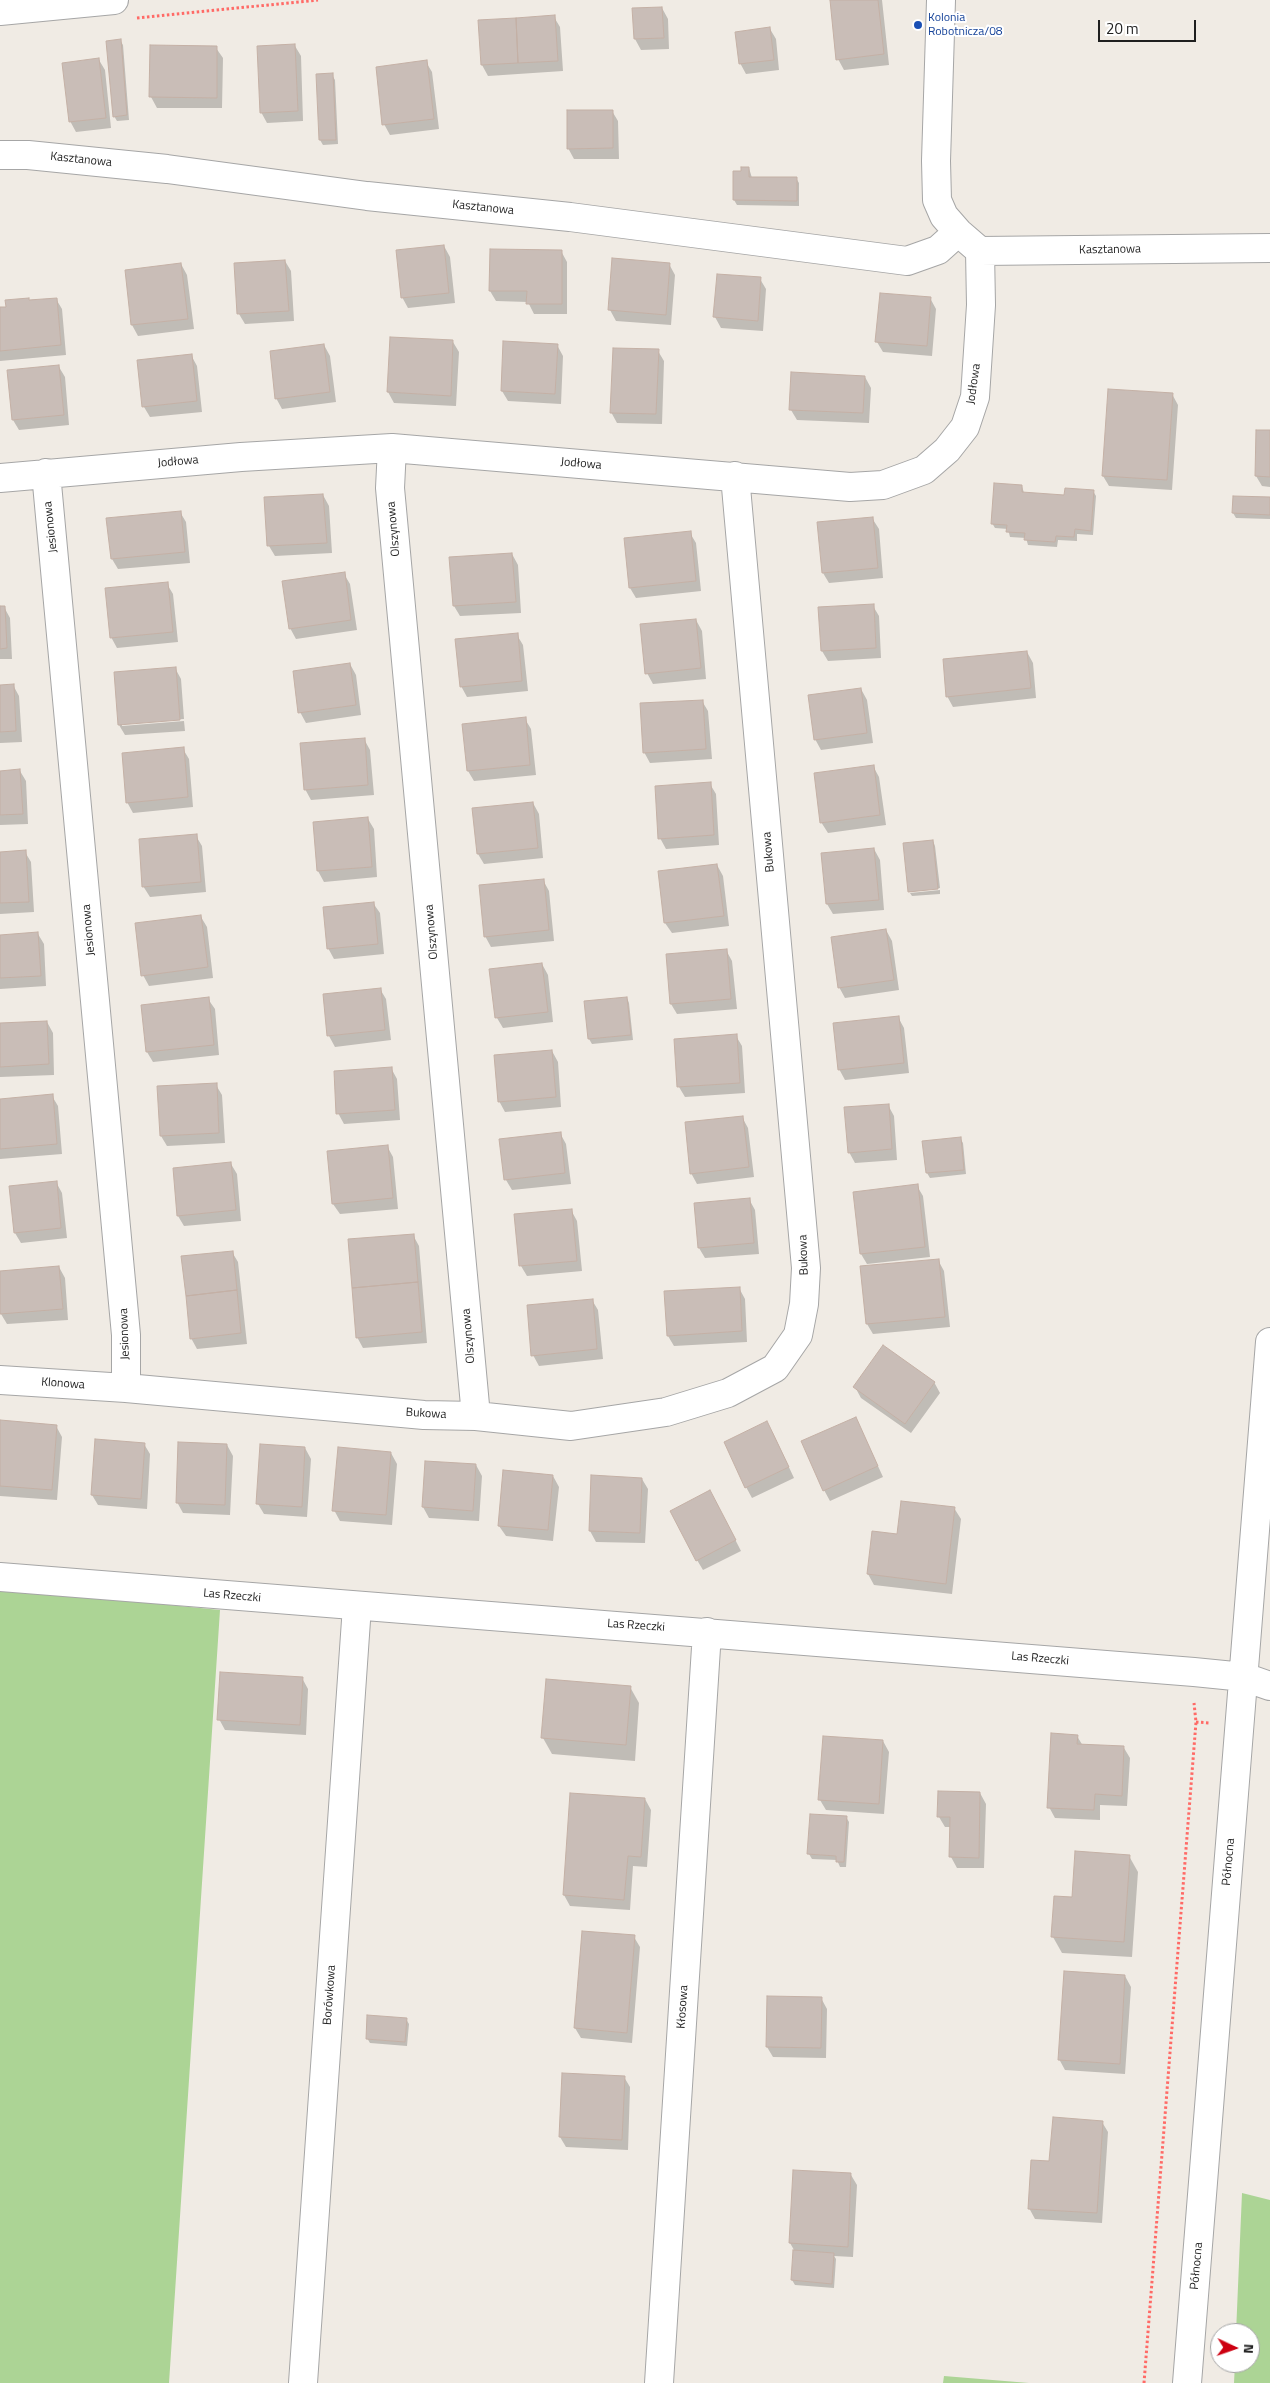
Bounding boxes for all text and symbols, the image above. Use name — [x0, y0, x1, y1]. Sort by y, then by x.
scale bar — [1100, 10, 1198, 42]
place label: Kolonia Robotnicza/08 — [928, 11, 1003, 39]
text: 20 m — [1106, 17, 1139, 40]
marker: Kolonia Robotnicza/08 — [912, 19, 924, 31]
street label: Kasztanowa — [49, 150, 113, 170]
street label: Kasztanowa — [451, 198, 515, 218]
street label: Kasztanowa — [1079, 242, 1141, 258]
street label: Jodłowa — [964, 363, 984, 405]
street label: Jodłowa — [157, 453, 199, 471]
street label: Jodłowa — [560, 455, 602, 473]
street label: Jesionowa — [41, 500, 61, 554]
street label: Olszynowa — [384, 501, 404, 557]
street label: Bukowa — [760, 831, 778, 873]
street label: Jesionowa — [80, 904, 98, 956]
street label: Olszynowa — [422, 904, 442, 960]
street label: Bukowa — [796, 1234, 812, 1276]
street label: Jesionowa — [117, 1308, 133, 1360]
street label: Olszynowa — [459, 1308, 479, 1364]
street label: Klonowa — [41, 1375, 85, 1393]
street label: Bukowa — [405, 1406, 447, 1422]
street label: Las Rzeczki — [203, 1586, 261, 1606]
street label: Las Rzeczki — [607, 1617, 665, 1635]
street label: Las Rzeczki — [1011, 1649, 1069, 1669]
street label: Północna — [1220, 1838, 1238, 1886]
street label: Borówkowa — [321, 1964, 339, 2026]
street label: Kłosowa — [674, 1985, 692, 2029]
street label: Północna — [1188, 2242, 1206, 2290]
north arrow — [1210, 2323, 1260, 2373]
text: N — [1239, 2343, 1260, 2354]

